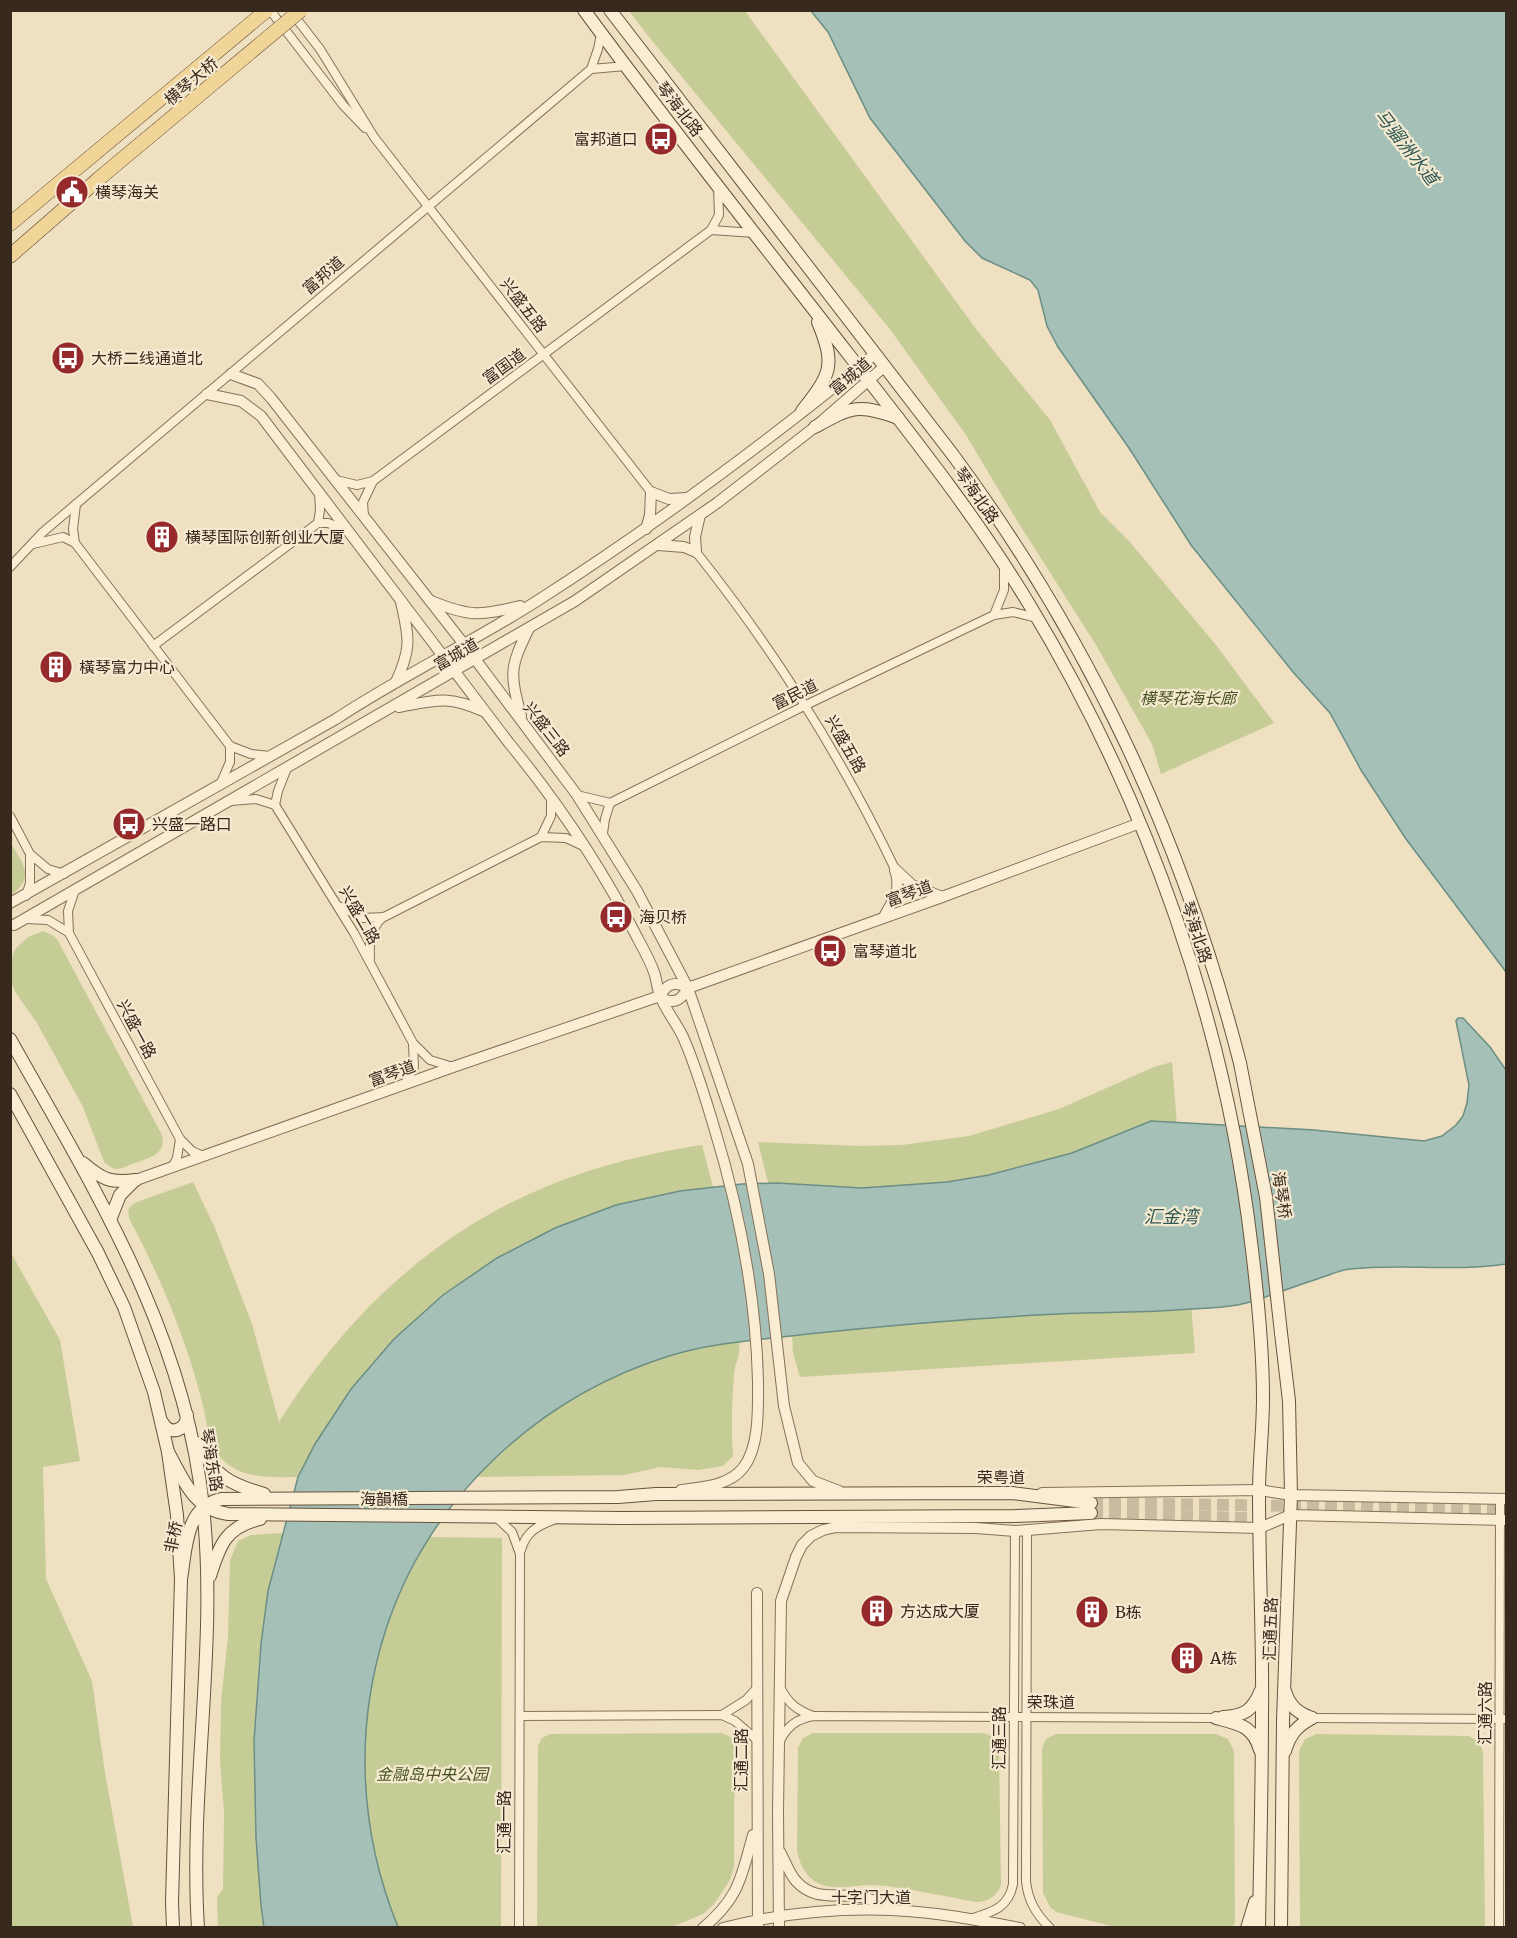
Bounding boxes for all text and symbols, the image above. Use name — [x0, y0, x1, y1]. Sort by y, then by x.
street label: 横琴大桥 — [160, 53, 222, 109]
street label: 琴海北路 — [652, 78, 708, 140]
water label: 马骝洲水道 — [1370, 104, 1446, 192]
bus stop icon: 富邦道口 — [643, 121, 679, 157]
place label: 富邦道口 — [574, 129, 638, 149]
public building icon: 横琴海关 — [54, 174, 90, 210]
place label: 横琴海关 — [95, 182, 159, 202]
street label: 富邦道 — [298, 252, 348, 298]
street label: 兴盛五路 — [496, 274, 552, 336]
bus stop icon: 大桥二线通道北 — [50, 340, 86, 376]
street label: 富国道 — [479, 344, 529, 388]
place label: 大桥二线通道北 — [91, 348, 203, 368]
street label: 富城道 — [825, 353, 875, 399]
street label: 琴海北路 — [950, 463, 1004, 527]
building icon: 横琴国际创新创业大厦 — [144, 519, 180, 555]
place label: 横琴国际创新创业大厦 — [185, 527, 345, 547]
street label: 富城道 — [430, 633, 482, 675]
building icon: 橫琴富力中心 — [38, 649, 74, 685]
place label: 橫琴富力中心 — [79, 657, 175, 677]
street label: 富民道 — [769, 674, 821, 714]
park label: 横琴花海长廊 — [1140, 688, 1239, 708]
street label: 兴盛三路 — [519, 698, 575, 760]
street label: 兴盛五路 — [821, 711, 871, 777]
bus stop icon: 兴盛一路口 — [111, 806, 147, 842]
place label: 兴盛一路口 — [152, 814, 232, 834]
street label: 富琴道 — [883, 875, 935, 911]
street label: 兴盛二路 — [335, 882, 385, 948]
street label: 琴海北路 — [1178, 898, 1216, 966]
bus stop icon: 海贝桥 — [598, 899, 634, 935]
place label: 海贝桥 — [639, 907, 687, 927]
bus stop icon: 富琴道北 — [812, 933, 848, 969]
place label: 富琴道北 — [853, 941, 917, 961]
street label: 兴盛一路 — [113, 996, 161, 1062]
street label: 富琴道 — [366, 1055, 418, 1091]
street label: 海琴桥 — [1268, 1170, 1296, 1220]
water label: 汇金湾 — [1144, 1205, 1201, 1228]
street label: 琴海东路 — [197, 1427, 227, 1493]
street label: 荣粤道 — [977, 1467, 1025, 1487]
street label: 海韻橋 — [360, 1489, 408, 1509]
street label: 非桥 — [160, 1519, 186, 1555]
building icon: 方达成大厦 — [859, 1593, 895, 1629]
building icon: B栋 — [1074, 1594, 1110, 1630]
street label: 汇通五路 — [1259, 1597, 1281, 1661]
place label: 方达成大厦 — [900, 1601, 980, 1621]
place label: B栋 — [1115, 1602, 1142, 1622]
building icon: A栋 — [1169, 1640, 1205, 1676]
place label: A栋 — [1209, 1648, 1237, 1668]
street label: 汇通六路 — [1475, 1681, 1495, 1745]
street label: 荣珠道 — [1027, 1692, 1075, 1712]
street label: 汇通三路 — [989, 1706, 1009, 1770]
street label: 汇通二路 — [731, 1728, 751, 1792]
park label: 金融岛中央公园 — [376, 1764, 490, 1784]
street label: 汇通一路 — [494, 1790, 514, 1854]
street label: 十字门大道 — [831, 1887, 911, 1907]

